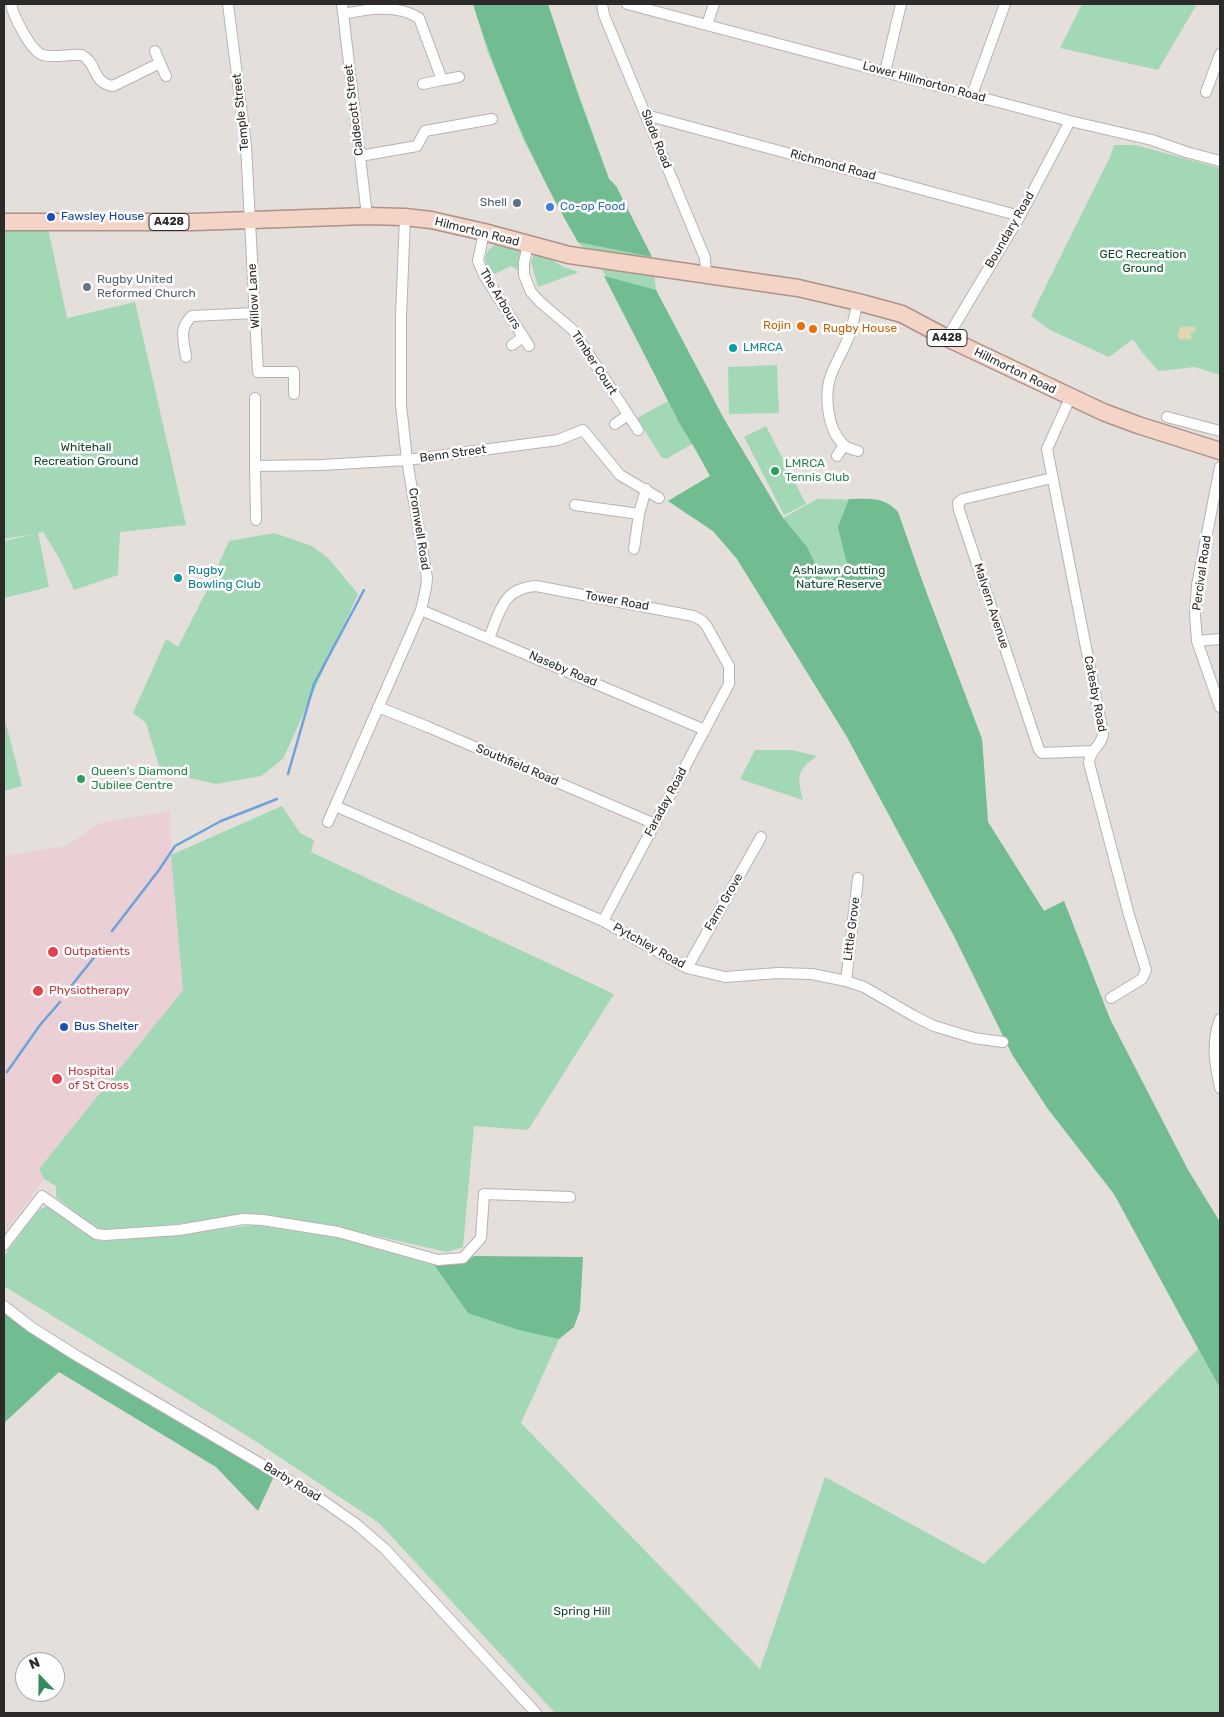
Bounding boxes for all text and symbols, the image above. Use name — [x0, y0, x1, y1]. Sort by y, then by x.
street label: Lower Hillmorton Road — [861, 59, 987, 105]
street label: Caldecott Street — [341, 64, 367, 156]
street label: Temple Street — [230, 73, 252, 151]
street label: Slade Road — [638, 107, 674, 171]
street label: Richmond Road — [789, 147, 877, 183]
street label: Boundary Road — [982, 189, 1038, 271]
place label: Shell — [480, 196, 507, 210]
marker: Shell — [511, 197, 523, 209]
place label: Co-op Food — [560, 200, 625, 214]
marker: Co-op Food — [544, 201, 556, 213]
place label: Fawsley House — [61, 210, 144, 224]
marker: Fawsley House — [45, 211, 57, 223]
road number: A428 — [149, 213, 189, 230]
street label: Hilmorton Road — [433, 215, 521, 249]
park label: GEC Recreation Ground — [1100, 248, 1186, 276]
street label: Willow Lane — [245, 263, 263, 329]
street label: The Arbours — [476, 266, 524, 332]
place label: Rugby United Reformed Church — [97, 273, 196, 301]
marker: Rugby United Reformed Church — [81, 281, 93, 293]
place label: Rojin — [763, 319, 791, 333]
marker: Rojin — [795, 320, 807, 332]
place label: Rugby House — [823, 322, 897, 336]
marker: Rugby House — [807, 323, 819, 335]
street label: Timber Court — [568, 328, 620, 398]
road number: A428 — [927, 329, 967, 346]
place label: LMRCA — [743, 341, 783, 355]
marker: LMRCA — [727, 342, 739, 354]
street label: Hillmorton Road — [972, 345, 1058, 397]
park label: Whitehall Recreation Ground — [34, 441, 138, 469]
street label: Benn Street — [419, 442, 487, 466]
place label: LMRCA Tennis Club — [785, 457, 849, 485]
marker: LMRCA Tennis Club — [769, 465, 781, 477]
street label: Cromwell Road — [405, 487, 433, 571]
street label: Percival Road — [1190, 535, 1214, 611]
street label: Malvern Avenue — [970, 561, 1012, 651]
place label: Rugby Bowling Club — [188, 564, 261, 592]
park label: Ashlawn Cutting Nature Reserve — [793, 564, 885, 592]
marker: Rugby Bowling Club — [172, 572, 184, 584]
street label: Tower Road — [584, 588, 650, 614]
street label: Naseby Road — [527, 648, 599, 690]
street label: Catesby Road — [1081, 655, 1109, 733]
street label: Southfield Road — [474, 741, 560, 789]
place label: Queen's Diamond Jubilee Centre — [91, 765, 188, 793]
street label: Faraday Road — [642, 765, 690, 839]
marker: Queen's Diamond Jubilee Centre — [75, 773, 87, 785]
street label: Farm Grove — [702, 871, 746, 933]
street label: Little Grove — [841, 896, 863, 962]
street label: Pytchley Road — [610, 920, 688, 972]
marker: Outpatients — [46, 945, 60, 959]
place label: Outpatients — [64, 945, 130, 959]
marker: Physiotherapy — [31, 984, 45, 998]
place label: Physiotherapy — [49, 984, 129, 998]
place label: Bus Shelter — [74, 1020, 139, 1034]
marker: Bus Shelter — [58, 1021, 70, 1033]
place label: Hospital of St Cross — [68, 1065, 129, 1093]
marker: Hospital of St Cross — [50, 1072, 64, 1086]
street label: Barby Road — [261, 1459, 323, 1505]
park label: Spring Hill — [554, 1605, 610, 1619]
north arrow — [15, 1652, 65, 1702]
text: N — [27, 1654, 42, 1673]

